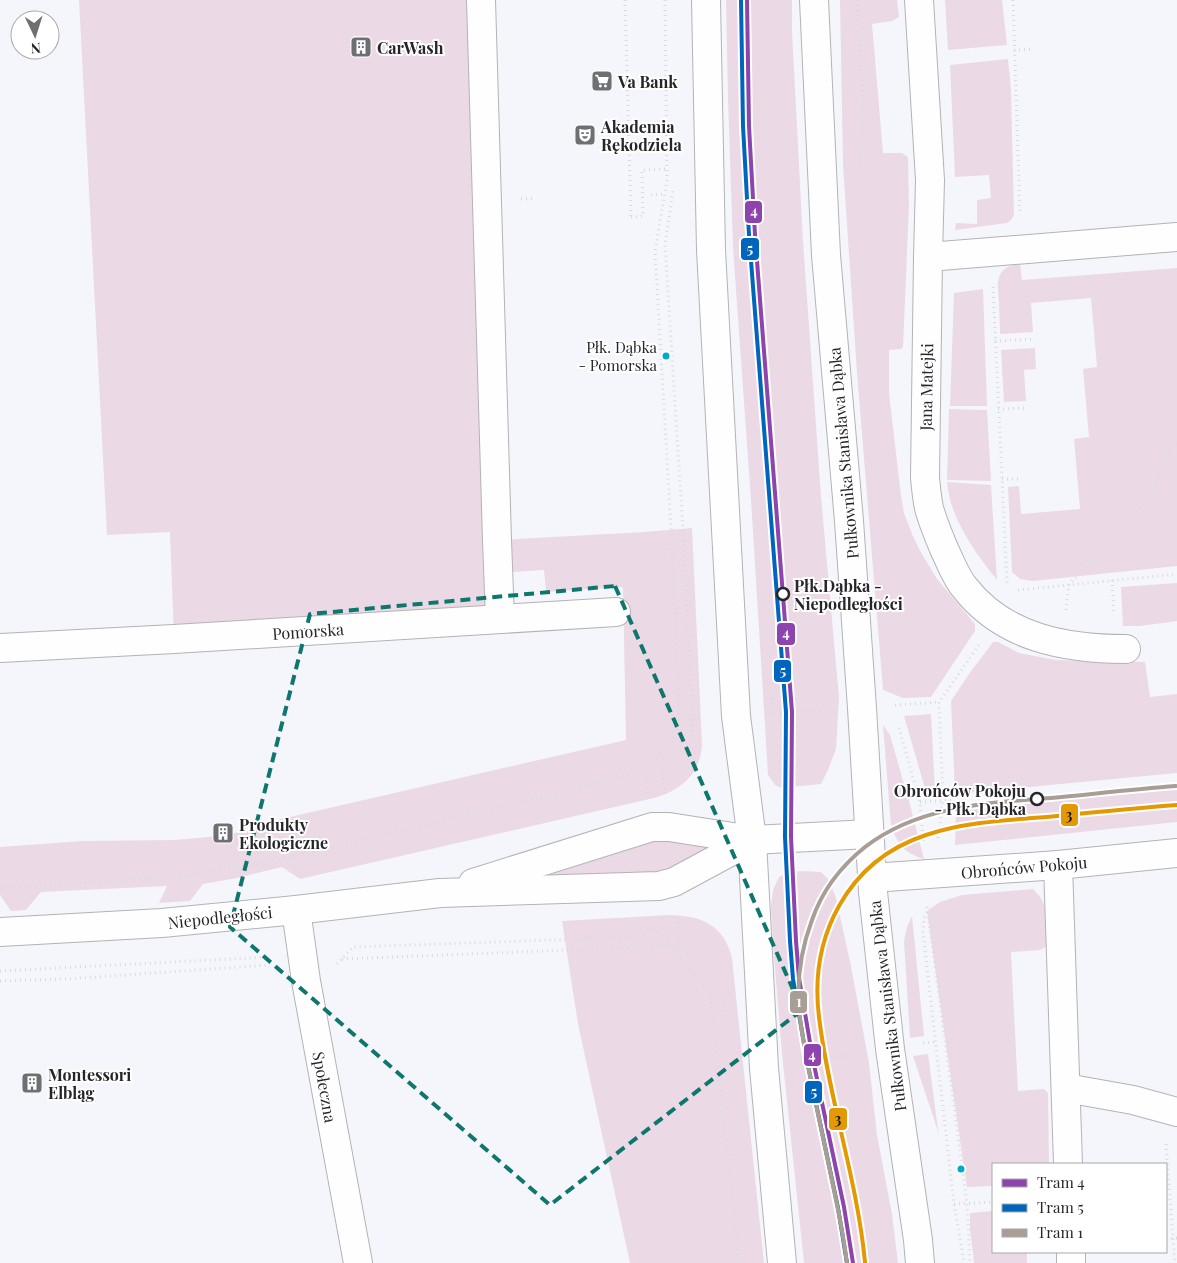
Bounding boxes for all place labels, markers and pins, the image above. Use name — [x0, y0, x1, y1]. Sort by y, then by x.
building icon: CarWash — [349, 35, 373, 59]
place label: CarWash — [377, 37, 444, 58]
supermarket icon: Va Bank — [590, 69, 614, 93]
place label: Va Bank — [617, 71, 678, 92]
place label: Akademia Rękodziela — [600, 116, 682, 155]
theatre icon: Akademia Rękodziela — [573, 123, 597, 147]
place label: Płk. Dąbka - Pomorska — [578, 337, 658, 375]
marker: Płk. Dąbka - Pomorska — [661, 351, 671, 361]
place label: Płk.Dąbka - Niepodległości — [794, 575, 903, 614]
marker: Płk.Dąbka - Niepodległości — [776, 587, 790, 601]
place label: Obrońców Pokoju - Płk. Dąbka — [894, 780, 1027, 819]
marker: Obrońców Pokoju - Płk. Dąbka — [1030, 792, 1044, 806]
place label: Produkty Ekologiczne — [239, 814, 328, 853]
building icon: Produkty Ekologiczne — [211, 821, 235, 845]
place label: Montessori Elbląg — [48, 1064, 131, 1103]
building icon: Montessori Elbląg — [20, 1071, 44, 1095]
unlabelled marker — [956, 1164, 966, 1174]

